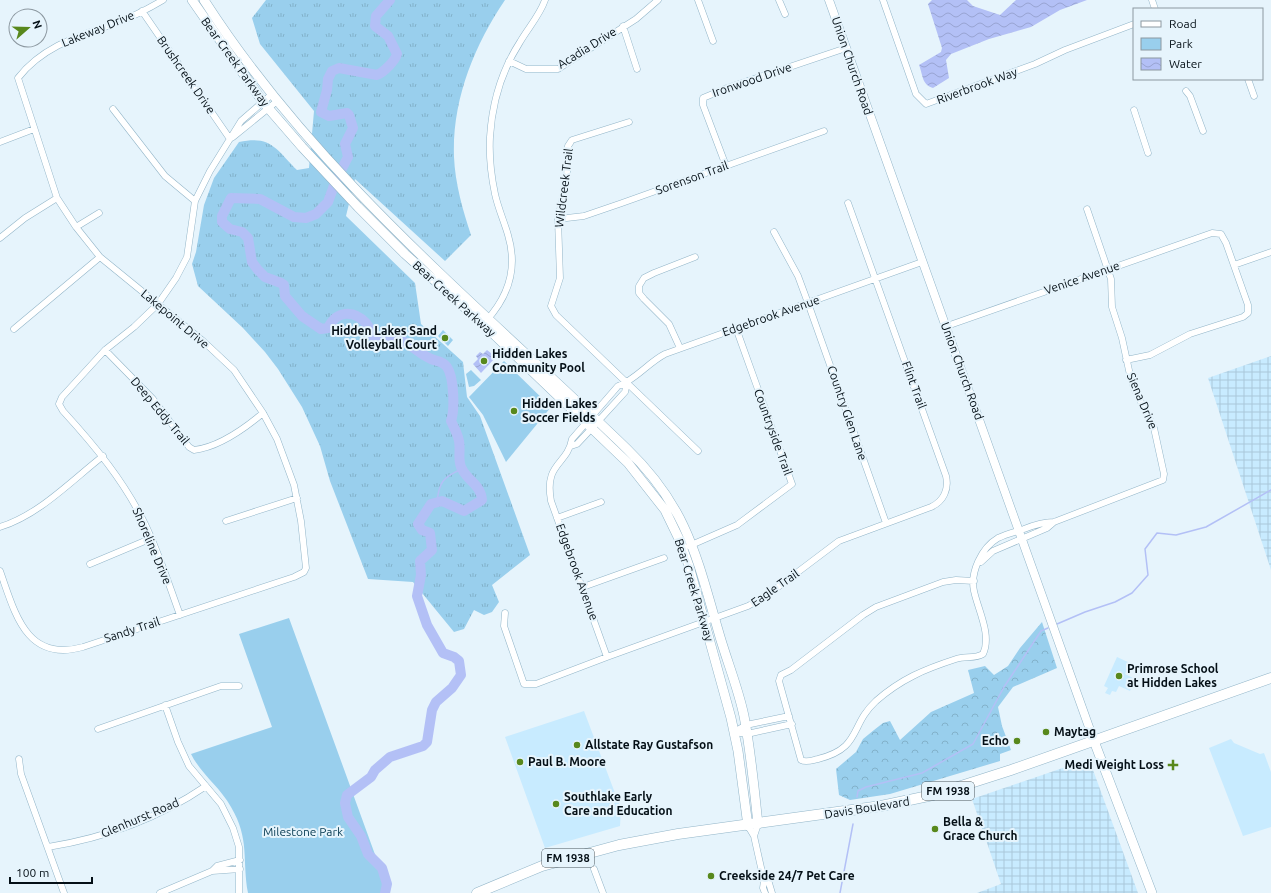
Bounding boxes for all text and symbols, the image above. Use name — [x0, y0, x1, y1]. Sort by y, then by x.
north arrow — [8, 8, 48, 48]
street label: Lakeway Drive — [60, 8, 136, 49]
legend — [1133, 8, 1263, 80]
street label: Bear Creek Parkway — [199, 15, 272, 109]
street label: Union Church Road — [830, 15, 875, 117]
text: Road — [1169, 17, 1197, 30]
text: N — [30, 19, 44, 30]
street label: Acadia Drive — [555, 24, 618, 71]
street label: Brushcreek Drive — [155, 33, 218, 116]
text: Park — [1169, 37, 1193, 50]
text: Water — [1169, 57, 1202, 70]
street label: Ironwood Drive — [711, 60, 793, 99]
street label: Riverbrook Way — [935, 65, 1019, 106]
street label: Wildcreek Trail — [552, 148, 575, 228]
street label: Sorenson Trail — [654, 158, 730, 197]
street label: Bear Creek Parkway — [410, 258, 499, 339]
street label: Venice Avenue — [1042, 259, 1121, 297]
street label: Lakepoint Drive — [139, 287, 212, 351]
street label: Edgebrook Avenue — [720, 293, 821, 338]
street label: Union Church Road — [939, 320, 986, 421]
place label: Hidden Lakes Sand Volleyball Court — [331, 324, 437, 351]
marker: Hidden Lakes Sand Volleyball Court — [440, 333, 450, 343]
place label: Hidden Lakes Community Pool — [492, 347, 585, 374]
marker: Hidden Lakes Community Pool — [479, 356, 489, 366]
street label: Flint Trail — [900, 359, 929, 410]
street label: Country Glen Lane — [825, 364, 870, 462]
street label: Siena Drive — [1125, 371, 1160, 431]
street label: Deep Eddy Trail — [128, 374, 192, 447]
street label: Countryside Trail — [752, 387, 795, 477]
place label: Hidden Lakes Soccer Fields — [522, 397, 598, 424]
marker: Hidden Lakes Soccer Fields — [509, 406, 519, 416]
street label: Shoreline Drive — [130, 506, 174, 586]
street label: Edgebrook Avenue — [554, 522, 601, 622]
street label: Bear Creek Parkway — [673, 537, 716, 643]
street label: Eagle Trail — [748, 566, 801, 609]
street label: Sandy Trail — [102, 614, 161, 645]
place label: Primrose School at Hidden Lakes — [1127, 662, 1219, 689]
marker: Primrose School at Hidden Lakes — [1114, 671, 1124, 681]
place label: Maytag — [1054, 725, 1096, 738]
marker: Maytag — [1041, 727, 1051, 737]
place label: Echo — [982, 734, 1009, 747]
marker: Echo — [1012, 736, 1022, 746]
place label: Allstate Ray Gustafson — [585, 738, 713, 751]
marker: Allstate Ray Gustafson — [572, 740, 582, 750]
place label: Paul B. Moore — [528, 755, 606, 768]
marker: Paul B. Moore — [515, 757, 525, 767]
place label: Medi Weight Loss — [1065, 758, 1164, 771]
marker: Medi Weight Loss — [1167, 759, 1179, 771]
road number: FM 1938 — [922, 782, 974, 800]
place label: Southlake Early Care and Education — [564, 790, 673, 817]
street label: Davis Boulevard — [823, 794, 911, 821]
street label: Glenhurst Road — [99, 795, 181, 840]
marker: Southlake Early Care and Education — [551, 799, 561, 809]
place label: Bella & Grace Church — [943, 815, 1018, 842]
marker: Bella & Grace Church — [930, 824, 940, 834]
park label: Milestone Park — [263, 825, 343, 838]
road number: FM 1938 — [542, 849, 594, 867]
scale bar — [10, 859, 92, 885]
text: 100 m — [16, 866, 49, 879]
place label: Creekside 24/7 Pet Care — [719, 869, 855, 882]
marker: Creekside 24/7 Pet Care — [706, 871, 716, 881]

